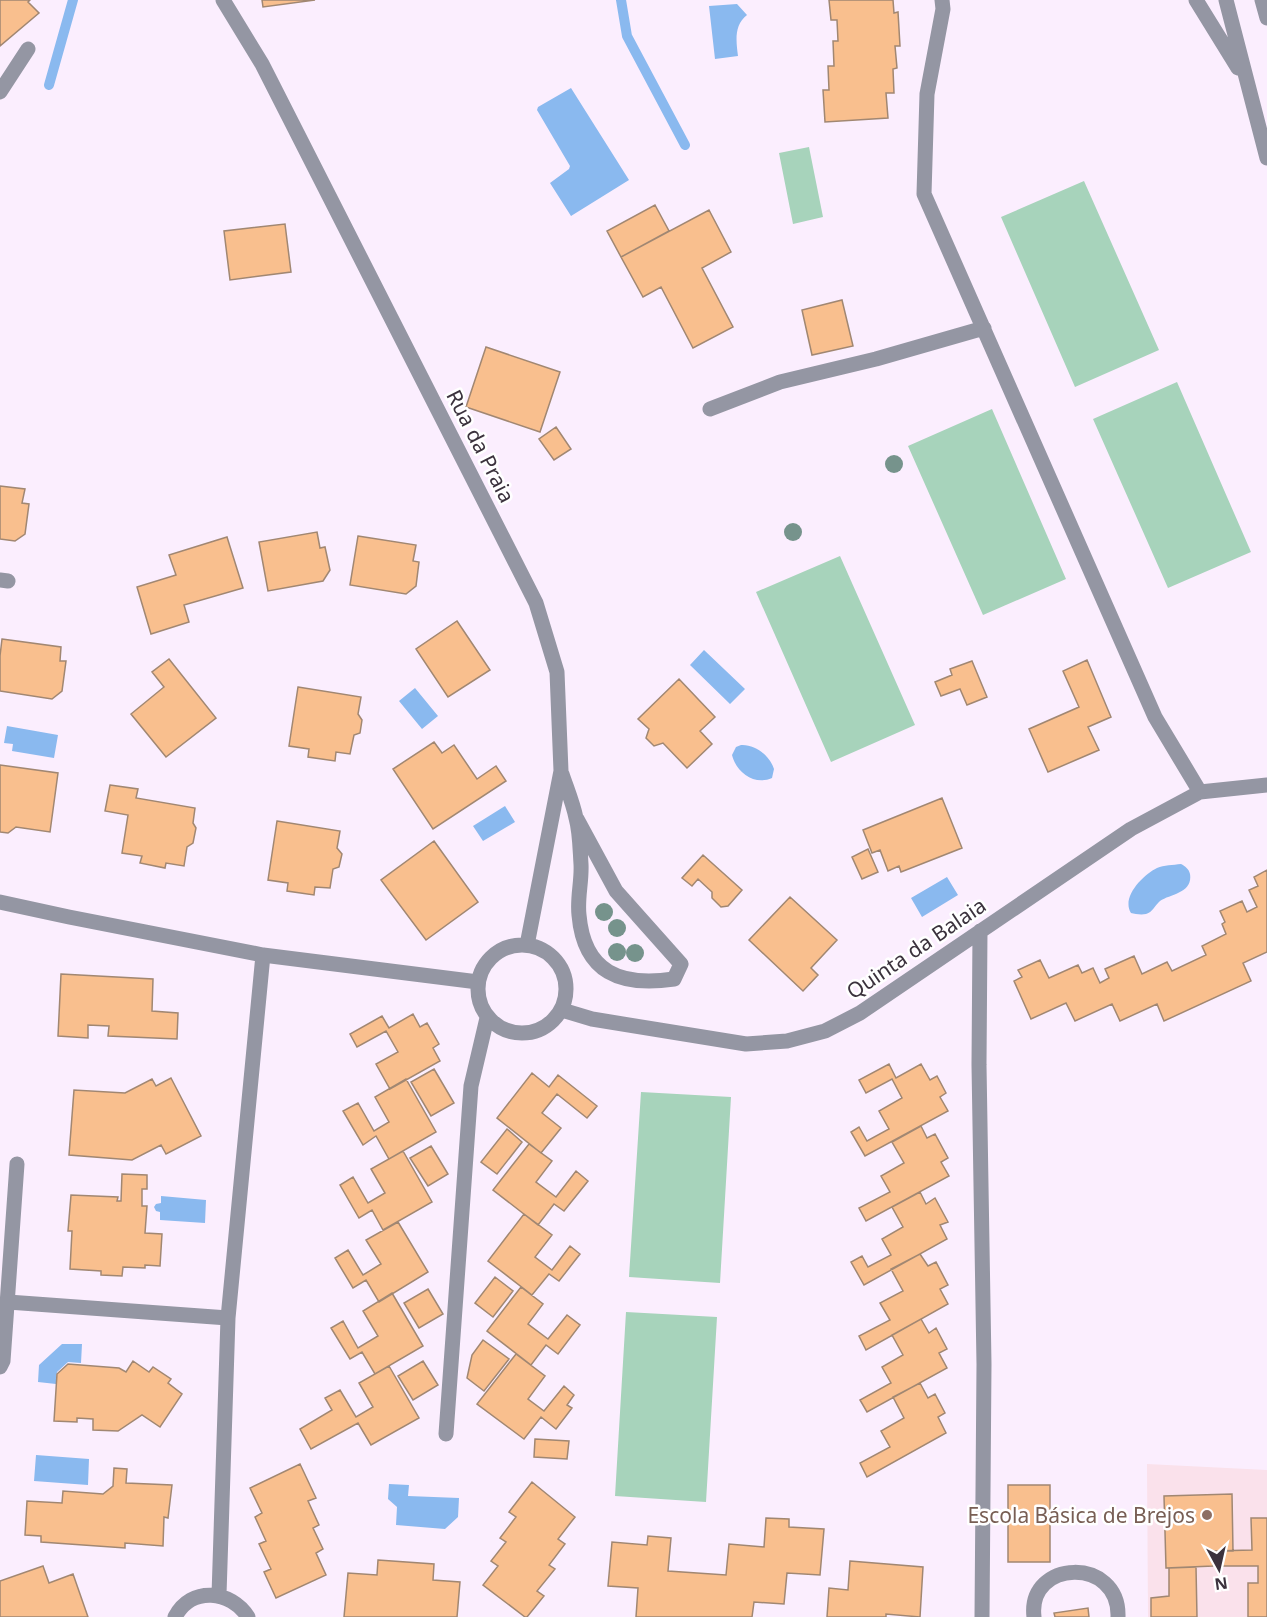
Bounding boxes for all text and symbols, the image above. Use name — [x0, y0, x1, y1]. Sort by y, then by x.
street label: Rua da Praia — [441, 385, 521, 507]
street label: Quinta da Balaia — [841, 891, 991, 1005]
place label: Escola Básica de Brejos — [967, 1501, 1195, 1529]
marker: Escola Básica de Brejos — [1200, 1508, 1214, 1522]
north arrow — [1189, 1539, 1249, 1599]
text: N — [1213, 1572, 1229, 1596]

